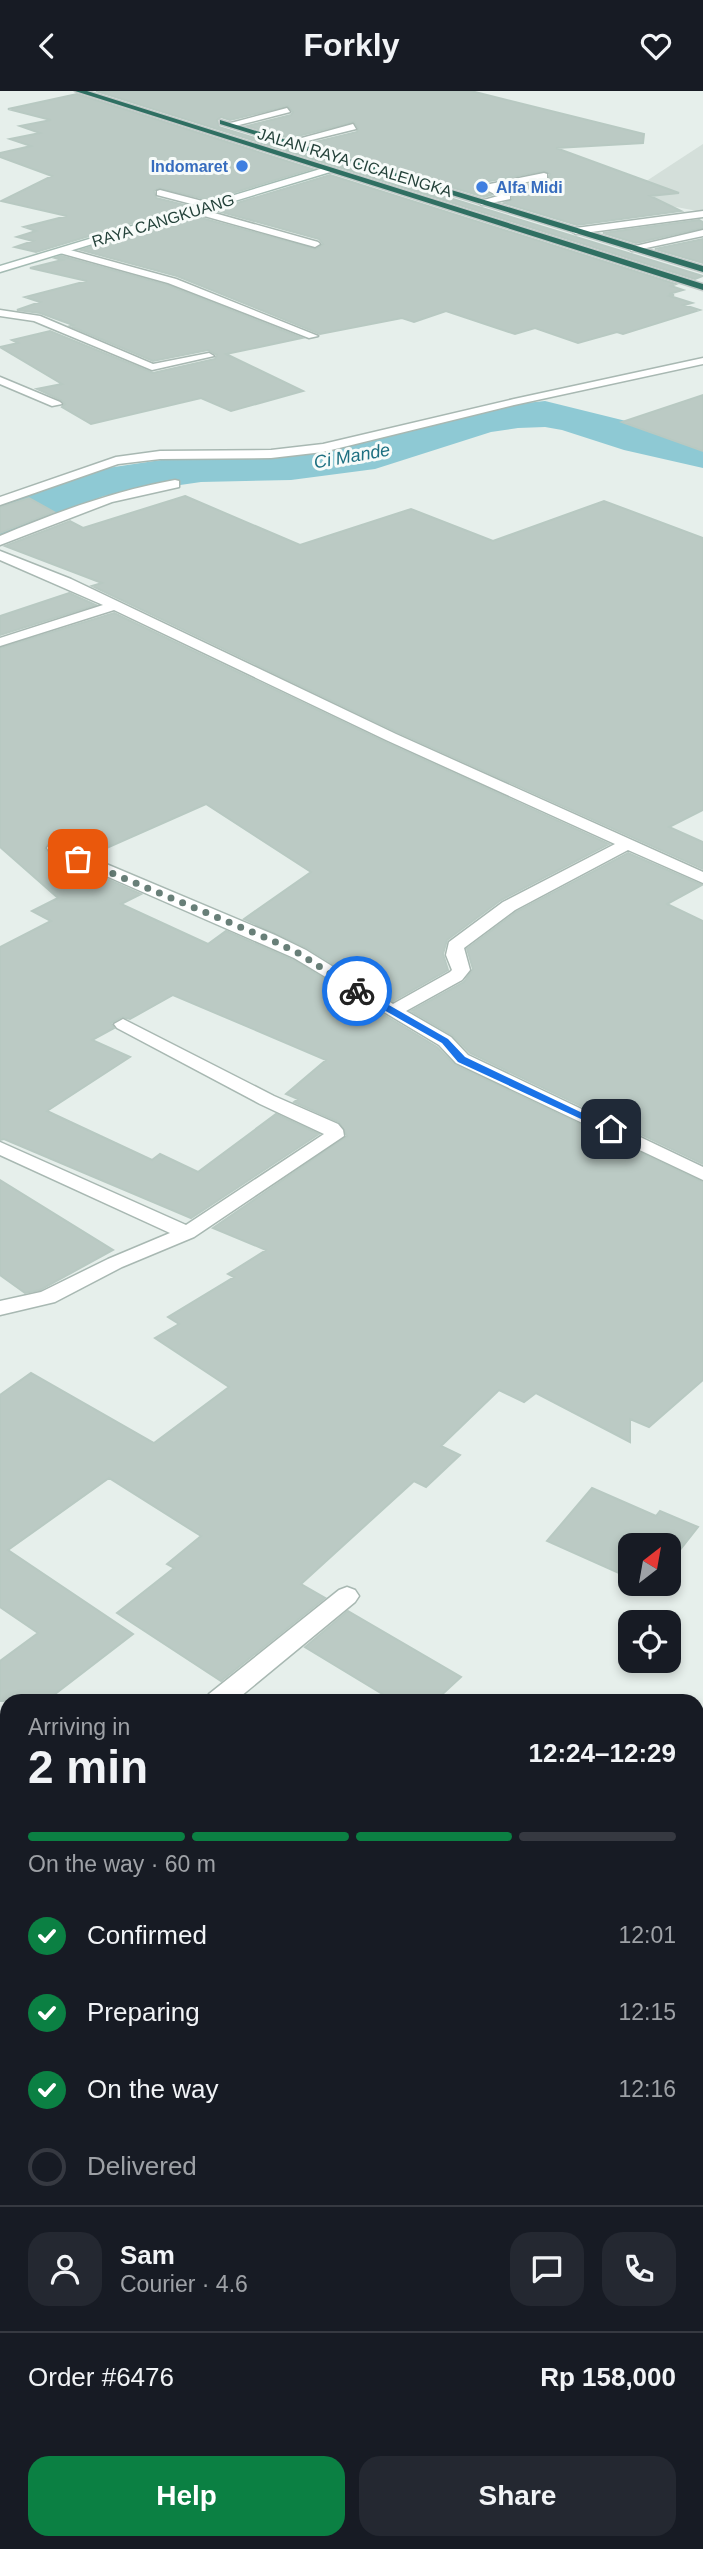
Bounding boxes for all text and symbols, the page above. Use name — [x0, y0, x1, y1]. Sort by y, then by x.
icon: back — [28, 27, 66, 65]
text: Forkly — [303, 27, 400, 63]
icon: heart — [637, 27, 675, 65]
street label: JALAN RAYA CICALENGKA — [256, 125, 454, 200]
place label: Indomaret — [151, 158, 229, 175]
marker: Indomaret — [234, 158, 250, 174]
marker: Alfa Midi — [474, 179, 490, 195]
place label: Alfa Midi — [496, 179, 563, 196]
street label: RAYA CANGKUANG — [90, 191, 236, 250]
water label: Ci Mande — [312, 439, 392, 473]
pin — [48, 829, 108, 889]
icon: bag — [59, 840, 97, 878]
courier — [322, 956, 392, 1026]
icon: bike — [338, 972, 376, 1010]
pin — [581, 1099, 641, 1159]
icon: home — [592, 1110, 630, 1148]
north arrow — [618, 1533, 681, 1596]
map controls — [618, 1533, 681, 1673]
button: locate — [618, 1610, 681, 1673]
text: Arriving in — [28, 1714, 130, 1740]
text: 12:24–12:29 — [529, 1738, 676, 1768]
text: 2 min — [28, 1741, 148, 1793]
text: On the way · 60 m — [28, 1851, 216, 1877]
icon: check — [28, 1917, 66, 1955]
text: Confirmed — [87, 1920, 207, 1950]
text: 12:01 — [618, 1922, 676, 1948]
icon: check — [28, 1994, 66, 2032]
text: Preparing — [87, 1997, 200, 2027]
text: 12:15 — [618, 1999, 676, 2025]
icon: check — [28, 2071, 66, 2109]
text: On the way — [87, 2074, 219, 2104]
text: 12:16 — [618, 2076, 676, 2102]
text: Delivered — [87, 2151, 197, 2181]
button: person — [28, 2232, 102, 2306]
button: chat — [510, 2232, 584, 2306]
button: phone — [602, 2232, 676, 2306]
text: Sam — [120, 2240, 175, 2270]
text: Courier · 4.6 — [120, 2271, 248, 2297]
text: Order #6476 — [28, 2362, 174, 2392]
text: Rp 158,000 — [540, 2362, 676, 2392]
button: Help — [28, 2456, 345, 2536]
button: Share — [359, 2456, 676, 2536]

